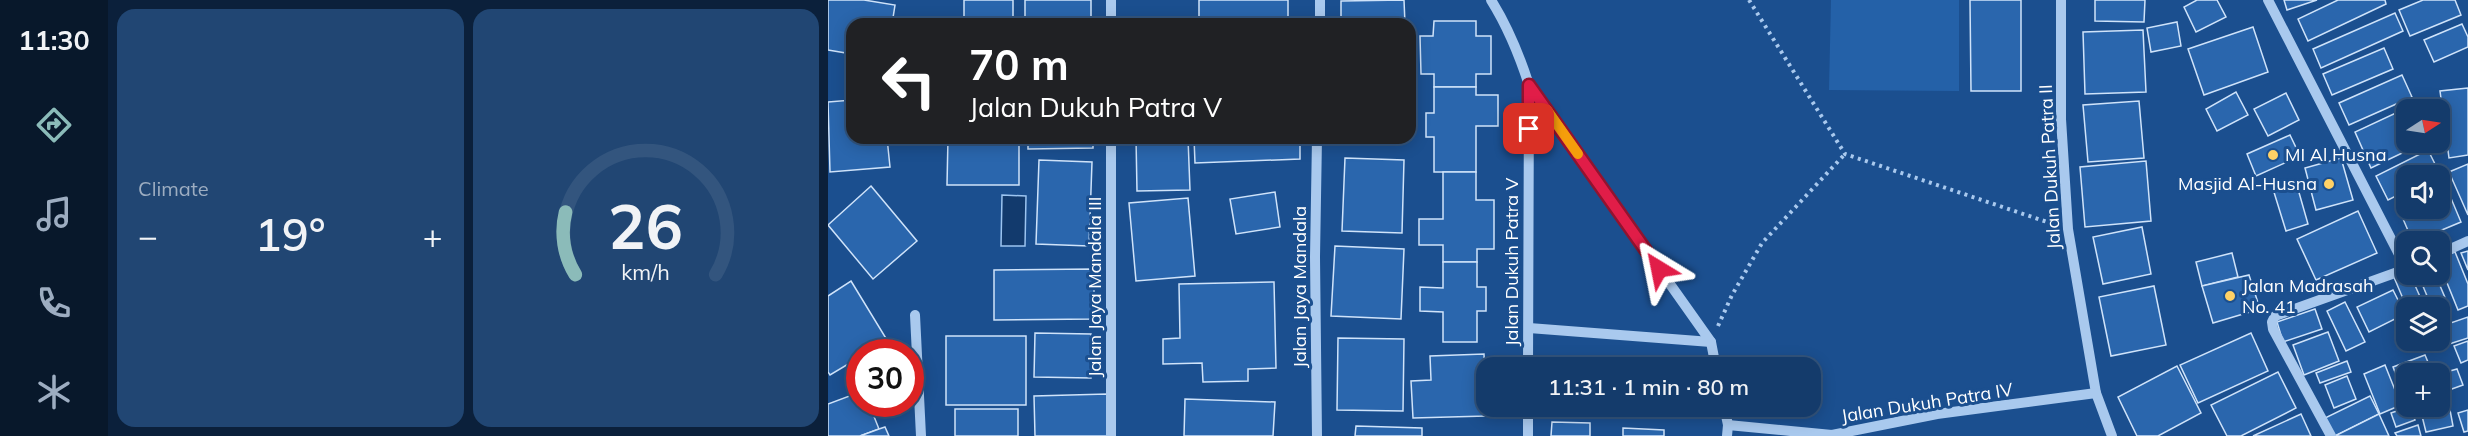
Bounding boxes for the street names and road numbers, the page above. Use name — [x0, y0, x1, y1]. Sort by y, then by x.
street label: Jalan Dukuh Patra II — [2034, 84, 2065, 250]
street label: Jalan Dukuh Patra V — [1500, 177, 1523, 346]
street label: Jalan Jaya Mandala III — [1083, 197, 1106, 377]
street label: Jalan Jaya Mandala — [1288, 206, 1311, 368]
street label: Jalan Dukuh Patra IV — [1840, 378, 2015, 427]

